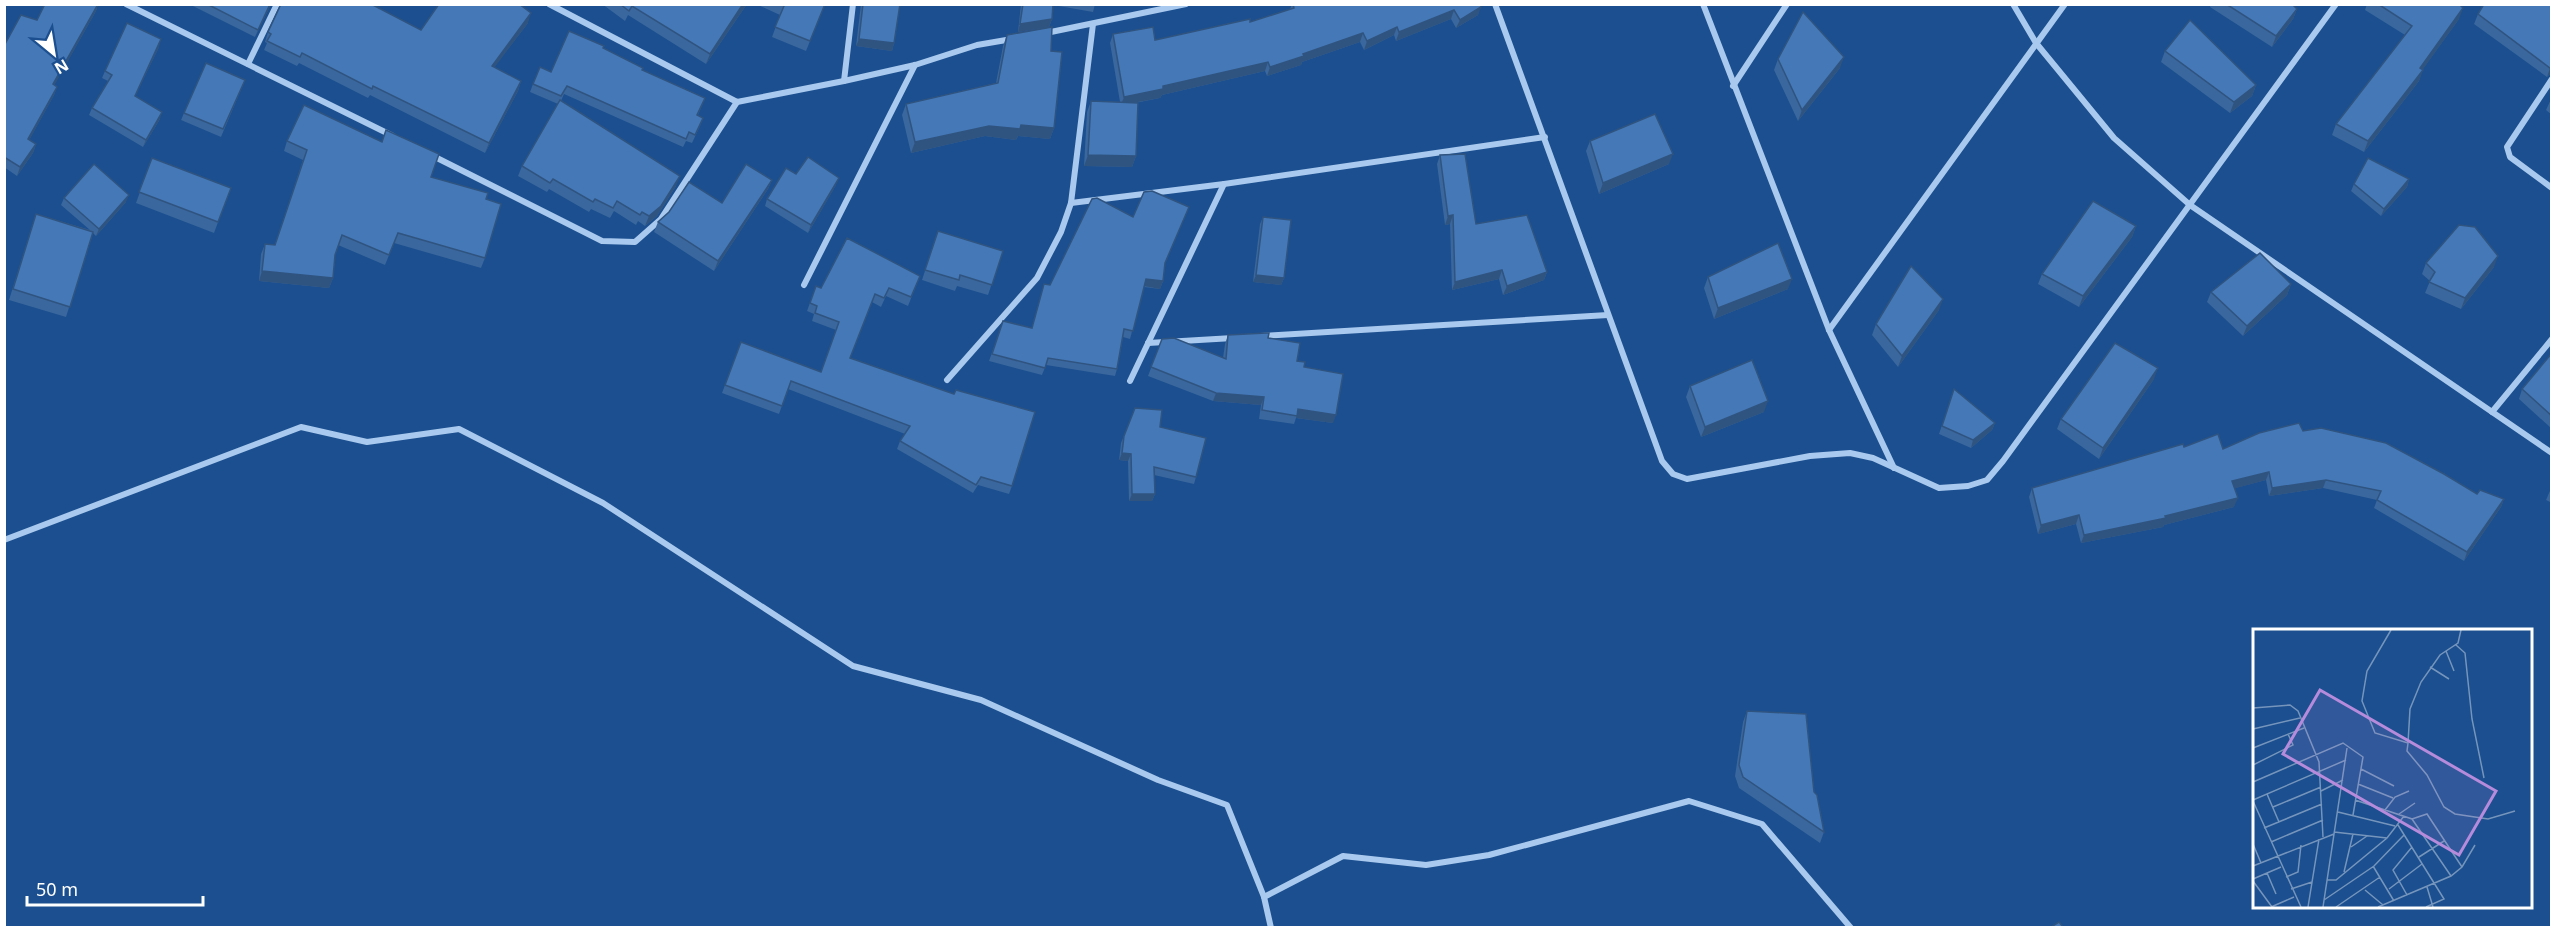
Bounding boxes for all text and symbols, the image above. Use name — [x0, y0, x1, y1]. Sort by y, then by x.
north arrow — [24, 24, 84, 84]
text: N — [50, 54, 73, 80]
inset map — [2253, 629, 2532, 908]
scale bar — [27, 869, 202, 907]
text: 50 m — [36, 877, 78, 901]

